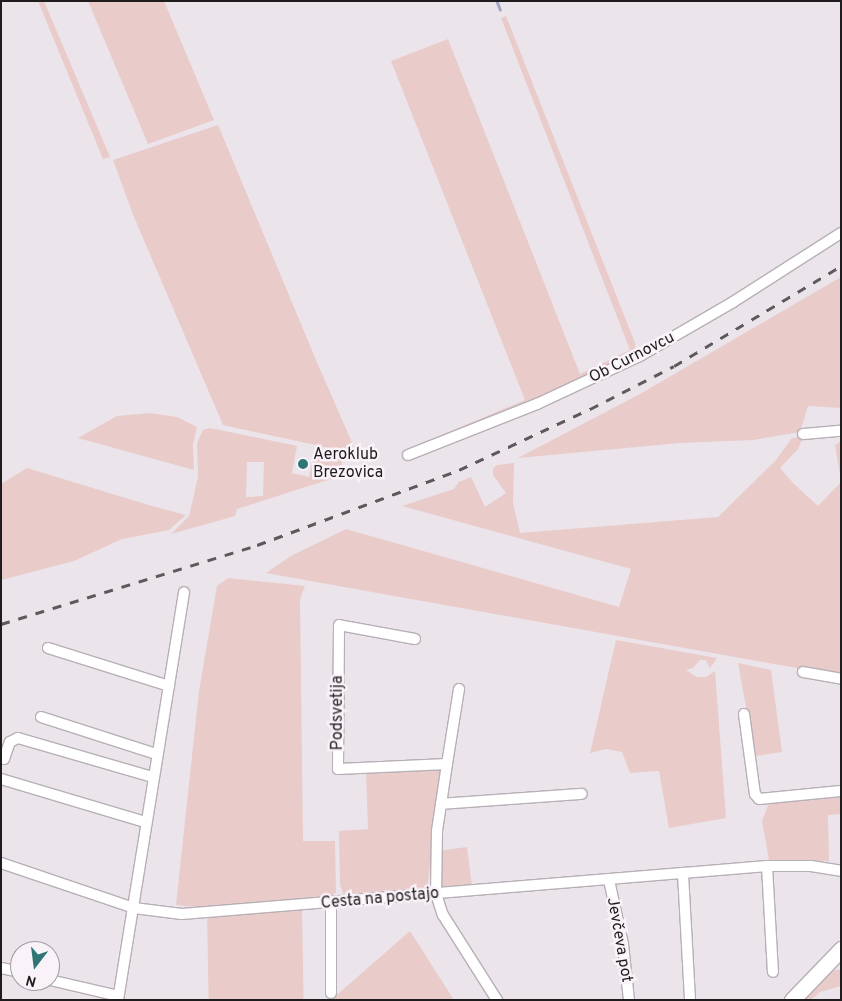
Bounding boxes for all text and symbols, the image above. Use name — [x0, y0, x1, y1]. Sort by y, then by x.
street label: Ob Curnovcu — [586, 328, 678, 388]
place label: Aeroklub Brezovica — [313, 445, 383, 483]
marker: Aeroklub Brezovica — [297, 458, 309, 470]
street label: Podsvetija — [328, 676, 348, 750]
street label: Cesta na postajo — [320, 884, 440, 914]
street label: Jevčeva pot — [602, 896, 636, 984]
north arrow — [10, 941, 60, 991]
text: N — [24, 970, 38, 990]

